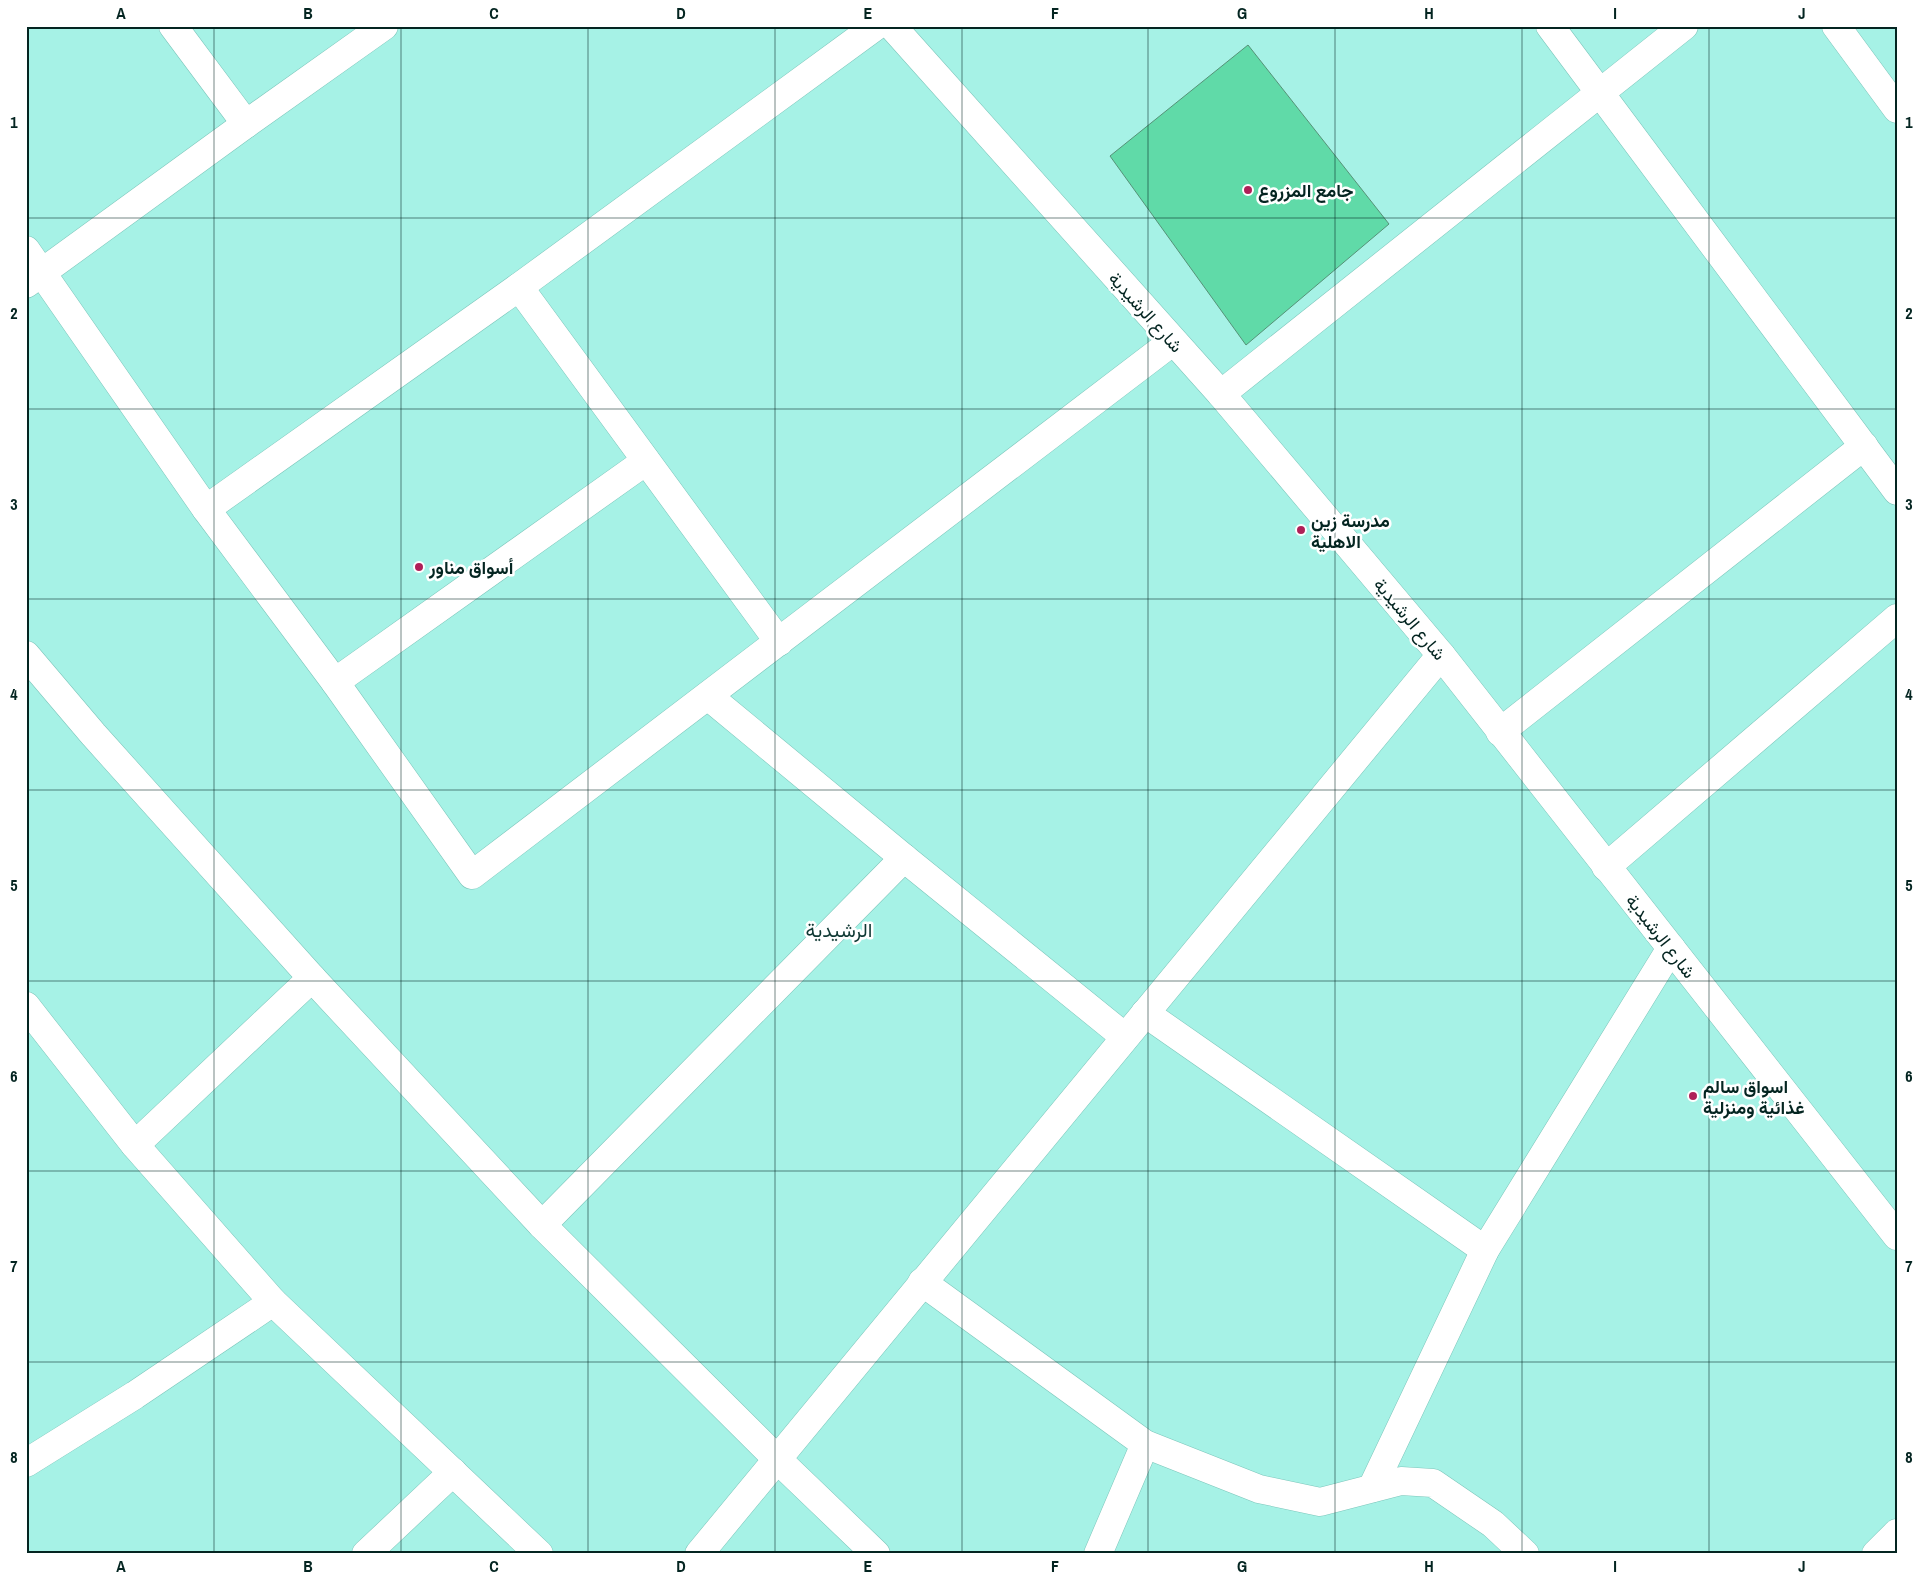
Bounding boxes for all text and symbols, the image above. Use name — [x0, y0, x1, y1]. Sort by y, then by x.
text: A — [116, 2, 126, 24]
text: B — [303, 2, 313, 24]
text: C — [489, 2, 499, 24]
text: D — [676, 2, 686, 24]
text: E — [864, 2, 873, 24]
text: F — [1051, 2, 1059, 24]
text: G — [1237, 2, 1247, 24]
text: H — [1424, 2, 1434, 24]
text: I — [1613, 2, 1617, 24]
text: J — [1798, 2, 1806, 24]
text: 1 — [10, 111, 18, 133]
text: 1 — [1905, 111, 1913, 133]
place label: جامع المزروع — [1258, 178, 1353, 203]
marker: جامع المزروع — [1242, 184, 1254, 196]
street label: شارع الرشيدية — [1103, 266, 1189, 358]
text: 2 — [10, 302, 18, 324]
text: 2 — [1905, 302, 1913, 324]
text: 3 — [10, 493, 18, 515]
text: 3 — [1905, 493, 1913, 515]
place label: مدرسة زين الاهلية — [1311, 508, 1390, 554]
marker: مدرسة زين الاهلية — [1295, 524, 1307, 536]
place label: أسواق مناور — [428, 555, 514, 580]
marker: أسواق مناور — [413, 561, 425, 573]
street label: شارع الرشيدية — [1368, 572, 1452, 666]
text: 4 — [10, 683, 18, 705]
text: 4 — [1905, 683, 1913, 705]
text: 5 — [10, 874, 18, 896]
text: 5 — [1905, 874, 1913, 896]
street label: شارع الرشيدية — [1620, 889, 1702, 983]
district label: الرشيدية — [806, 916, 872, 943]
text: 6 — [10, 1065, 18, 1087]
text: 6 — [1905, 1065, 1913, 1087]
place label: اسواق سالم غذائية ومنزلية — [1703, 1074, 1805, 1120]
marker: اسواق سالم غذائية ومنزلية — [1687, 1090, 1699, 1102]
text: 7 — [10, 1255, 18, 1277]
text: 7 — [1905, 1255, 1913, 1277]
text: 8 — [10, 1446, 18, 1468]
text: 8 — [1905, 1446, 1913, 1468]
text: A — [116, 1555, 126, 1577]
text: B — [303, 1555, 313, 1577]
text: C — [489, 1555, 499, 1577]
text: D — [676, 1555, 686, 1577]
text: E — [864, 1555, 873, 1577]
text: F — [1051, 1555, 1059, 1577]
text: G — [1237, 1555, 1247, 1577]
text: H — [1424, 1555, 1434, 1577]
text: I — [1613, 1555, 1617, 1577]
text: J — [1798, 1555, 1806, 1577]

